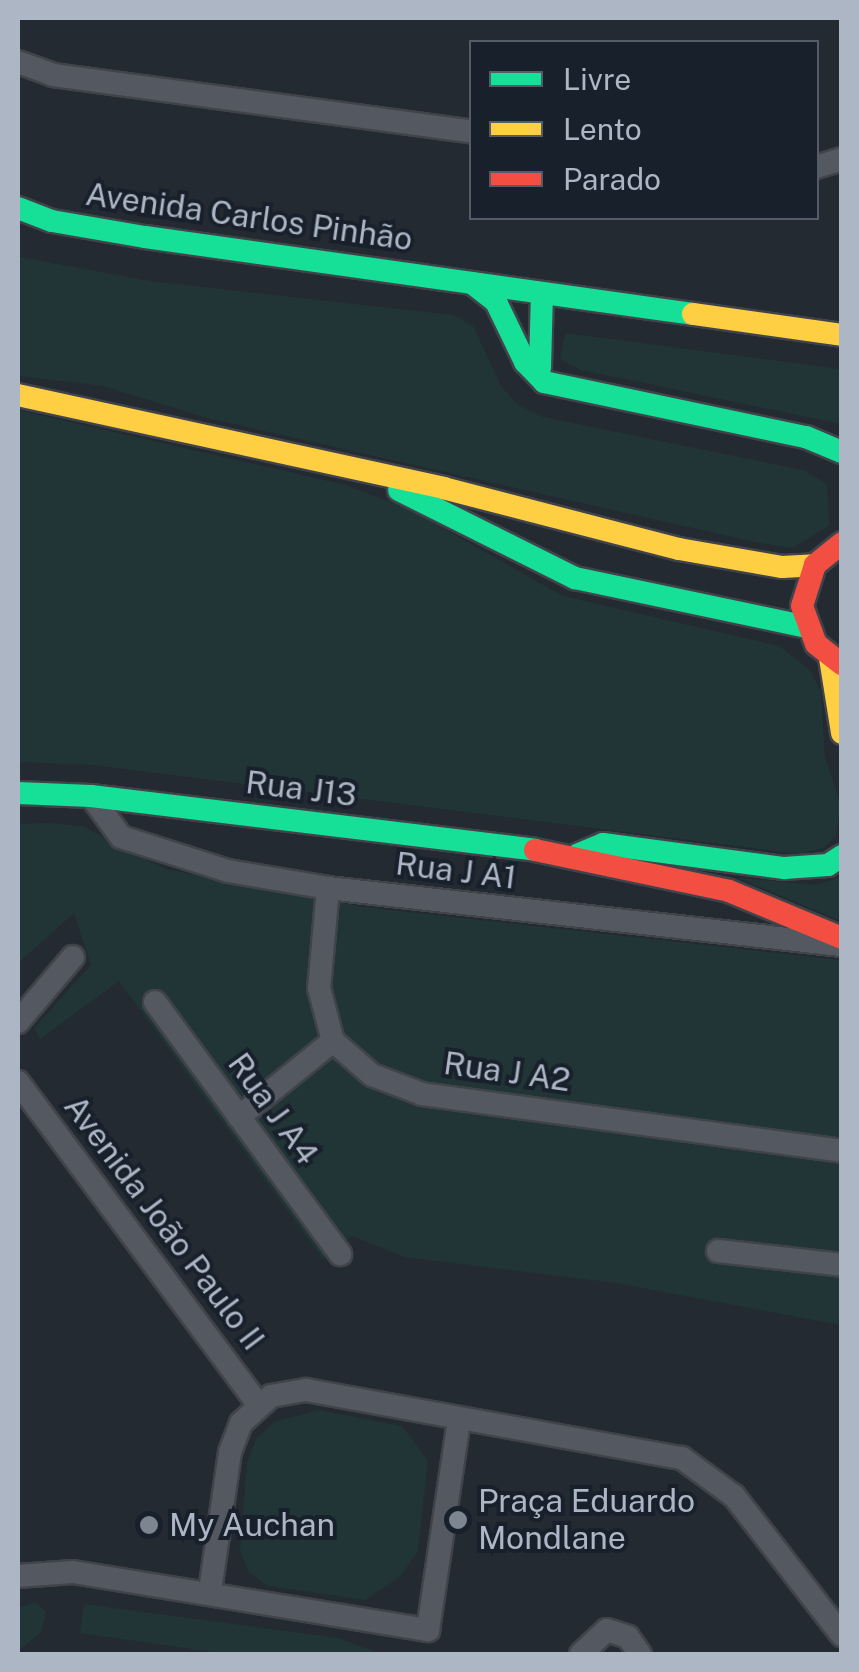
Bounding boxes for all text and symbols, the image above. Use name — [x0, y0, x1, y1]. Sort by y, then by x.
legend — [469, 40, 819, 220]
text: Livre — [563, 61, 631, 97]
text: Lento — [563, 111, 642, 147]
text: Parado — [563, 161, 661, 197]
street label: Avenida Carlos Pinhão — [83, 175, 415, 259]
street label: Rua J13 — [244, 763, 358, 815]
street label: Rua J A1 — [393, 845, 519, 897]
street label: Rua J A2 — [441, 1044, 573, 1100]
street label: Rua J A4 — [220, 1046, 326, 1172]
street label: Avenida João Paulo II — [56, 1088, 272, 1358]
place label: Praça Eduardo Mondlane — [478, 1483, 695, 1558]
place label: My Auchan — [169, 1506, 335, 1544]
marker: Praça Eduardo Mondlane — [447, 1509, 469, 1531]
marker: My Auchan — [138, 1514, 160, 1536]

